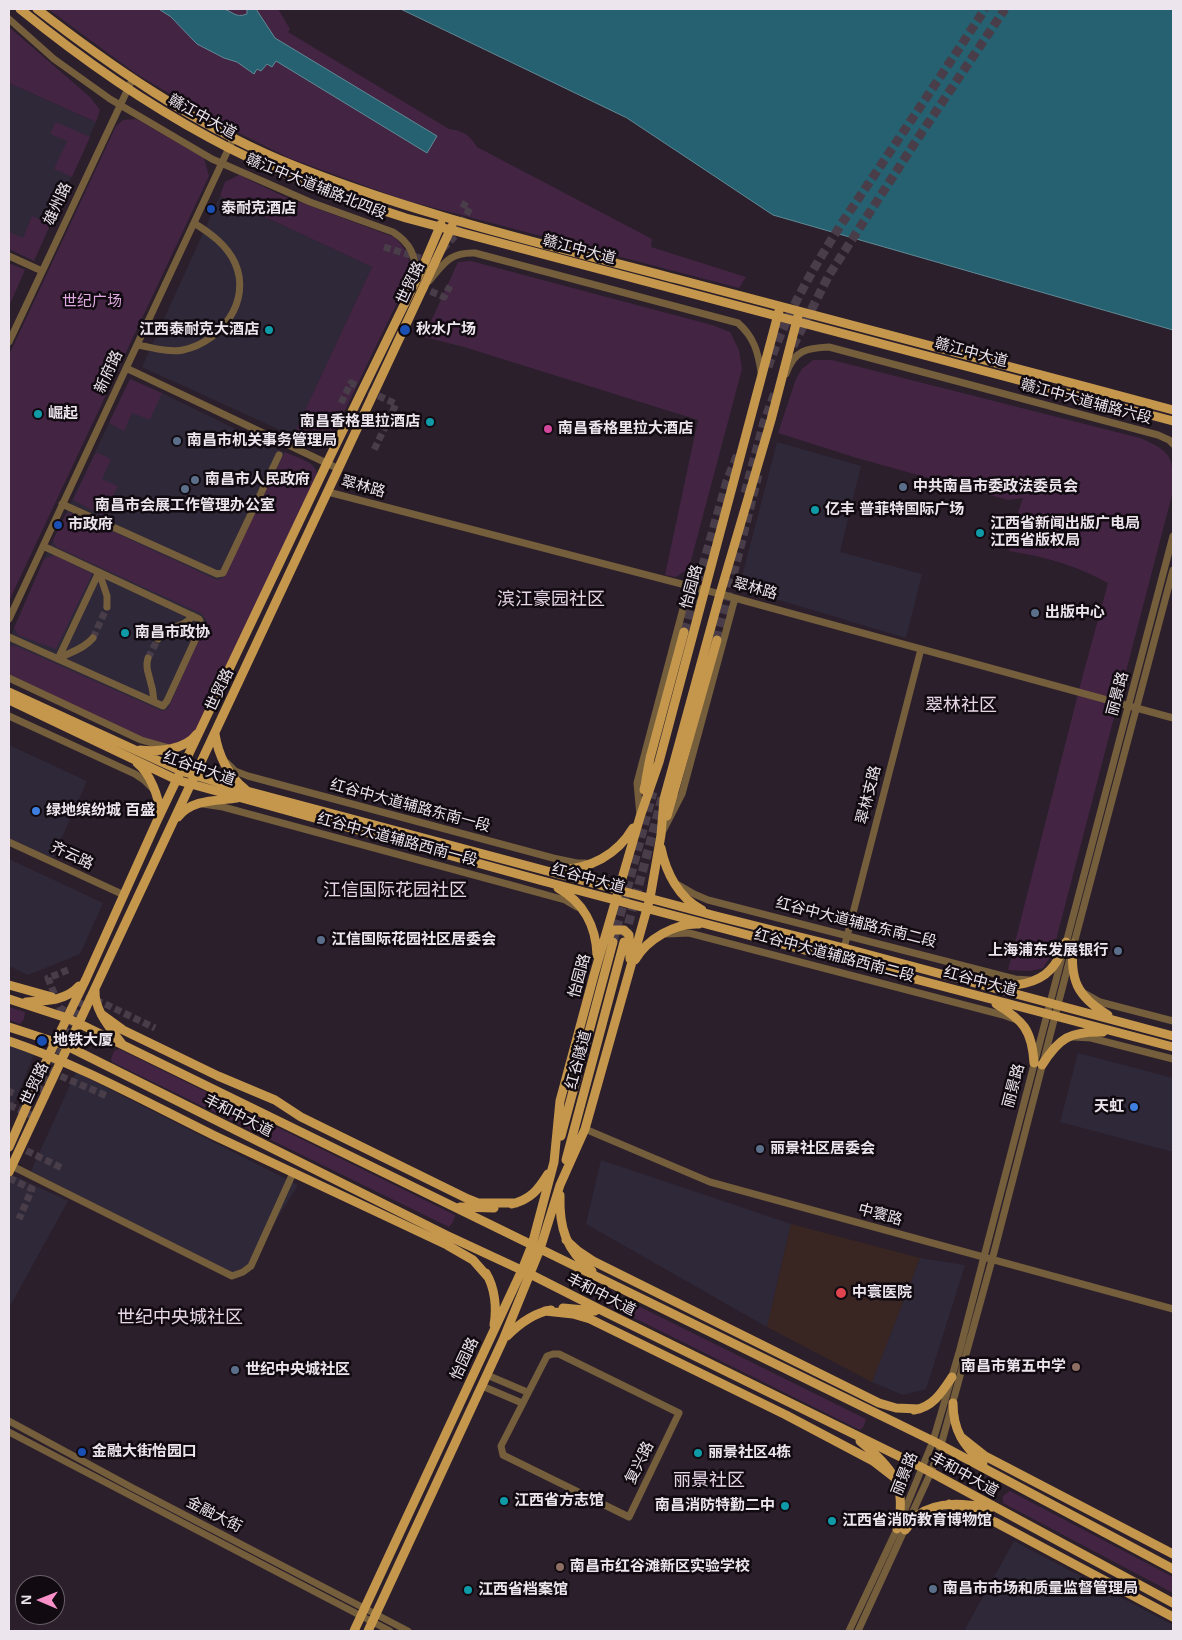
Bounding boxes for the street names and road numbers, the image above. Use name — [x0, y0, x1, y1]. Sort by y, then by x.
street label: 赣江中大道 — [165, 91, 239, 143]
street label: 赣江中大道辅路北四段 — [243, 151, 389, 223]
street label: 雄州路 — [40, 180, 76, 228]
street label: 赣江中大道 — [540, 232, 618, 268]
street label: 世贸路 — [393, 259, 429, 307]
street label: 赣江中大道 — [932, 335, 1010, 371]
street label: 新府路 — [91, 348, 127, 396]
street label: 赣江中大道辅路六段 — [1018, 376, 1154, 428]
street label: 翠林路 — [339, 472, 387, 502]
street label: 怡园路 — [677, 563, 707, 611]
street label: 翠林路 — [731, 574, 779, 604]
street label: 世贸路 — [202, 666, 238, 714]
street label: 丽景路 — [1103, 670, 1133, 718]
street label: 红谷中大道 — [161, 748, 237, 790]
street label: 翠林支路 — [853, 764, 885, 826]
street label: 红谷中大道辅路东南一段 — [328, 776, 492, 836]
street label: 红谷中大道辅路西南一段 — [315, 810, 479, 870]
street label: 齐云路 — [48, 838, 96, 874]
street label: 红谷中大道 — [549, 861, 627, 897]
street label: 红谷中大道辅路东南二段 — [774, 894, 938, 952]
street label: 红谷中大道辅路西南二段 — [752, 926, 916, 986]
street label: 怡园路 — [565, 952, 595, 1000]
street label: 红谷中大道 — [941, 964, 1019, 1000]
street label: 红谷隧道 — [563, 1029, 595, 1091]
street label: 世贸路 — [17, 1060, 53, 1108]
street label: 丽景路 — [999, 1062, 1029, 1110]
street label: 丰和中大道 — [201, 1091, 275, 1141]
street label: 中寰路 — [856, 1200, 904, 1230]
street label: 丰和中大道 — [564, 1270, 638, 1320]
street label: 怡园路 — [447, 1335, 483, 1383]
street label: 复兴路 — [622, 1439, 658, 1487]
street label: 丰和中大道 — [927, 1449, 1001, 1501]
street label: 丽景路 — [888, 1450, 922, 1498]
street label: 金融大街 — [183, 1493, 245, 1537]

